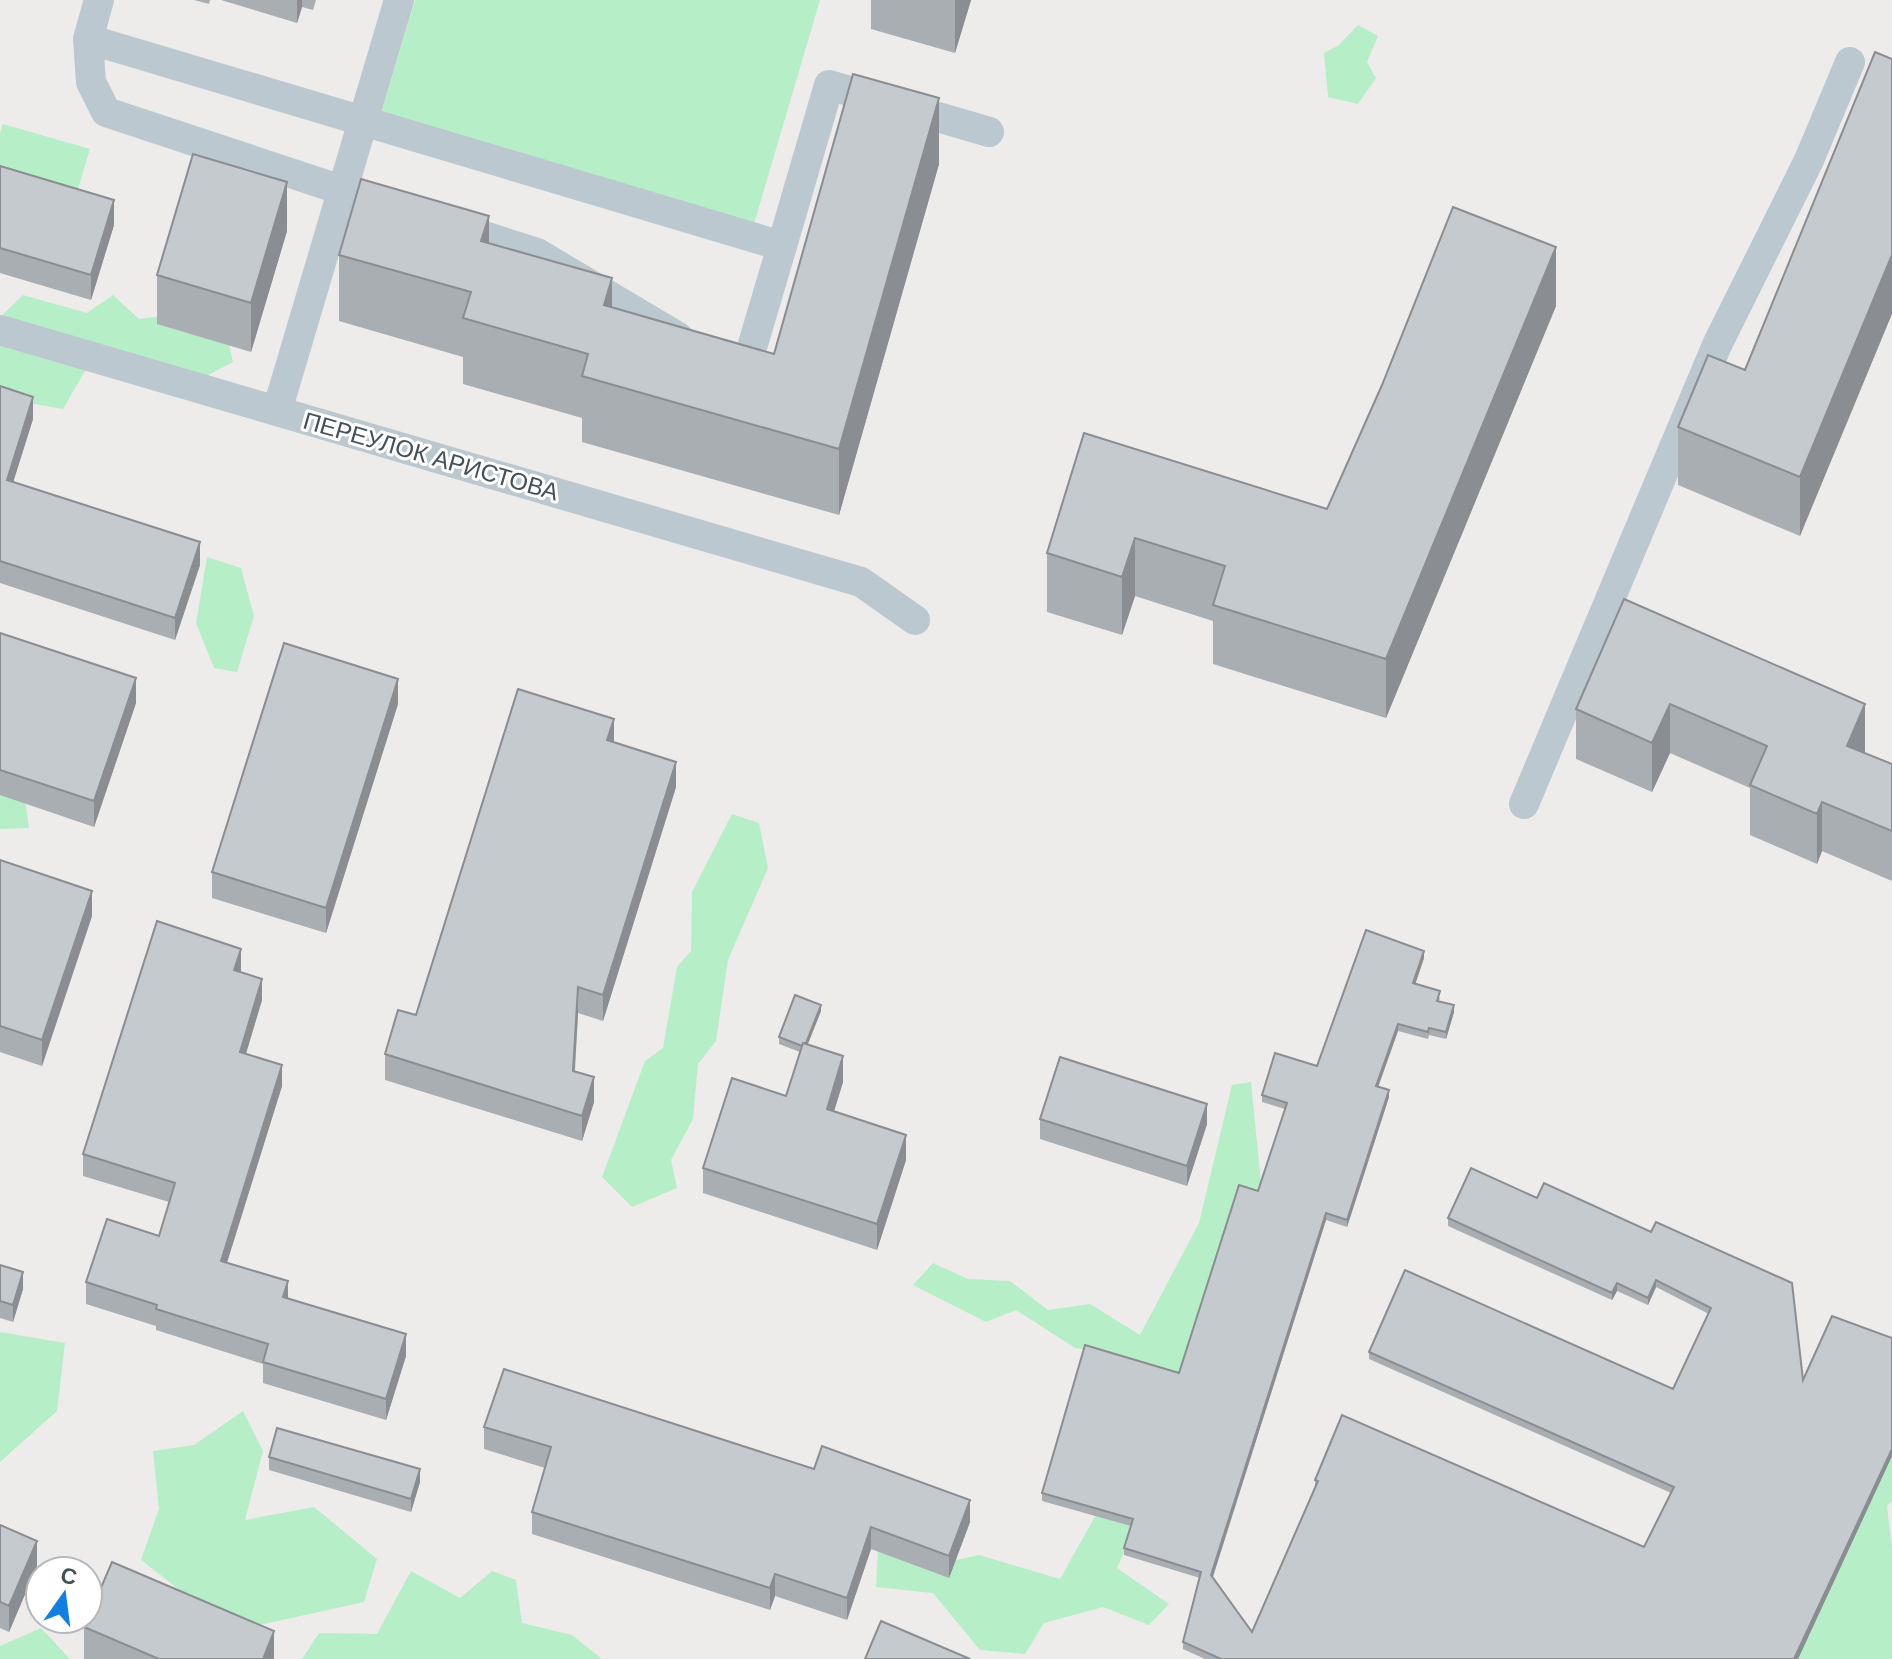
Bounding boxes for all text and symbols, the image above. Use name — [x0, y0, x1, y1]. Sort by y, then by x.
street label: ПЕРЕУЛОК АРИСТОВА — [300, 407, 562, 505]
north arrow — [24, 1555, 104, 1635]
text: С — [58, 1562, 80, 1590]

